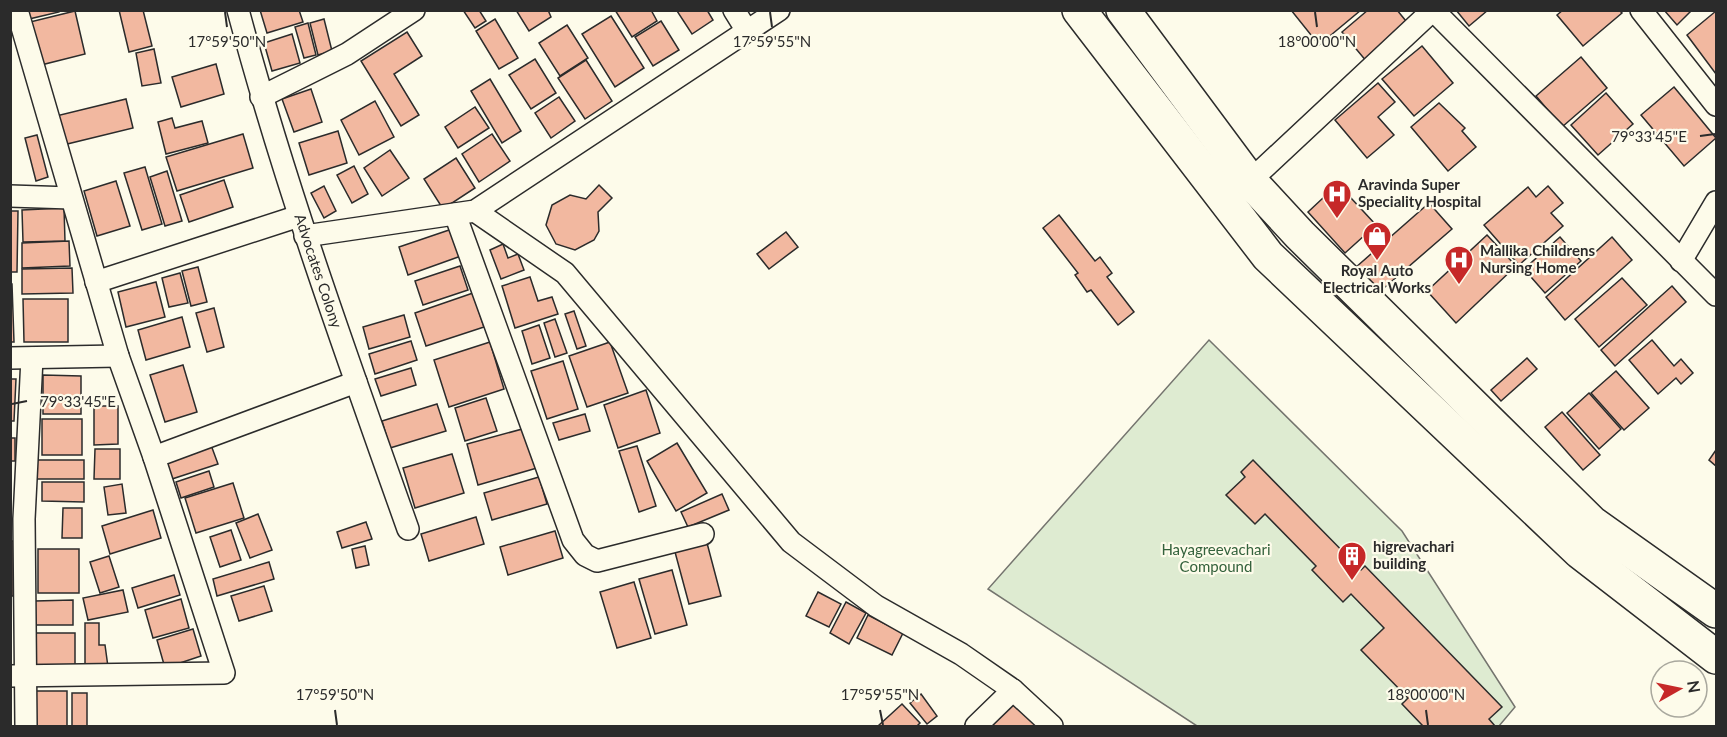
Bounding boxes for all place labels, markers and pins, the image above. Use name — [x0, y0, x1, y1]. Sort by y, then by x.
place label: Aravinda Super Speciality Hospital — [1357, 175, 1481, 210]
hospital icon: Aravinda Super Speciality Hospital — [1321, 178, 1353, 220]
shop icon: Royal Auto Electrical Works — [1361, 220, 1393, 262]
place label: Mallika Childrens Nursing Home — [1480, 241, 1595, 276]
hospital icon: Mallika Childrens Nursing Home — [1443, 244, 1475, 286]
place label: Royal Auto Electrical Works — [1323, 261, 1432, 296]
place label: higrevachari building — [1373, 537, 1455, 572]
building icon: higrevachari building — [1336, 540, 1368, 582]

